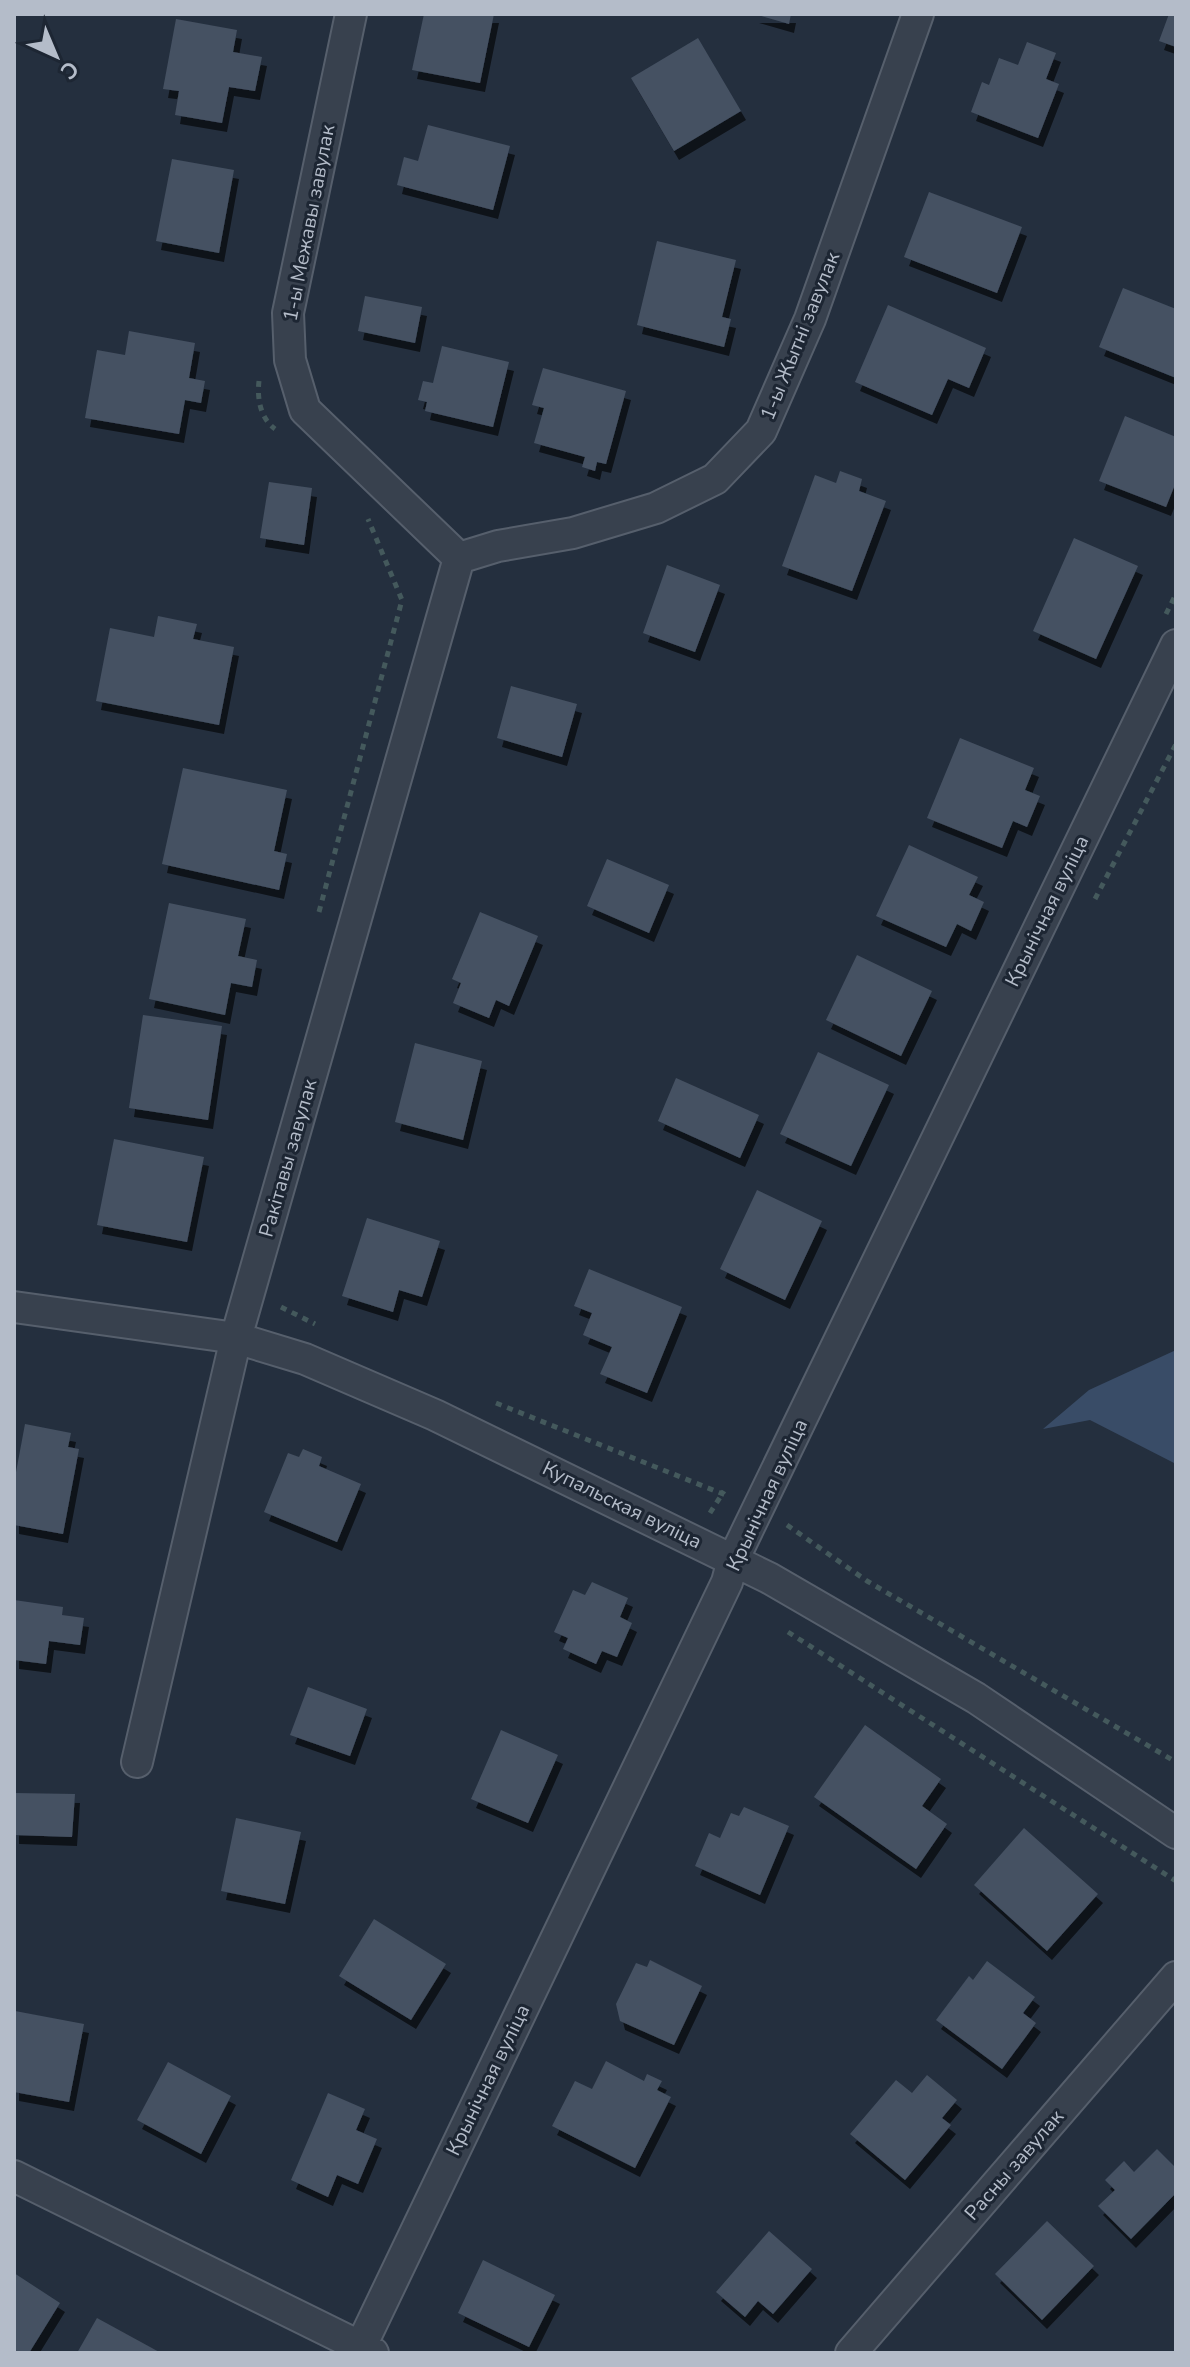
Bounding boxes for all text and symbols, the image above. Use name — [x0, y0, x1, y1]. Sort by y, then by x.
north arrow — [16, 16, 96, 96]
text: С — [53, 54, 85, 86]
street label: 1-ы Межавы завулак — [277, 122, 341, 324]
street label: 1-ы Жытні завулак — [754, 247, 846, 424]
street label: Крынічная вуліца — [999, 831, 1095, 991]
street label: Ракітавы завулак — [253, 1075, 324, 1240]
street label: Крынічная вуліца — [720, 1414, 814, 1576]
street label: Купальская вуліца — [538, 1455, 706, 1555]
street label: Крынічная вуліца — [440, 2000, 536, 2160]
street label: Расны завулак — [958, 2104, 1070, 2226]

